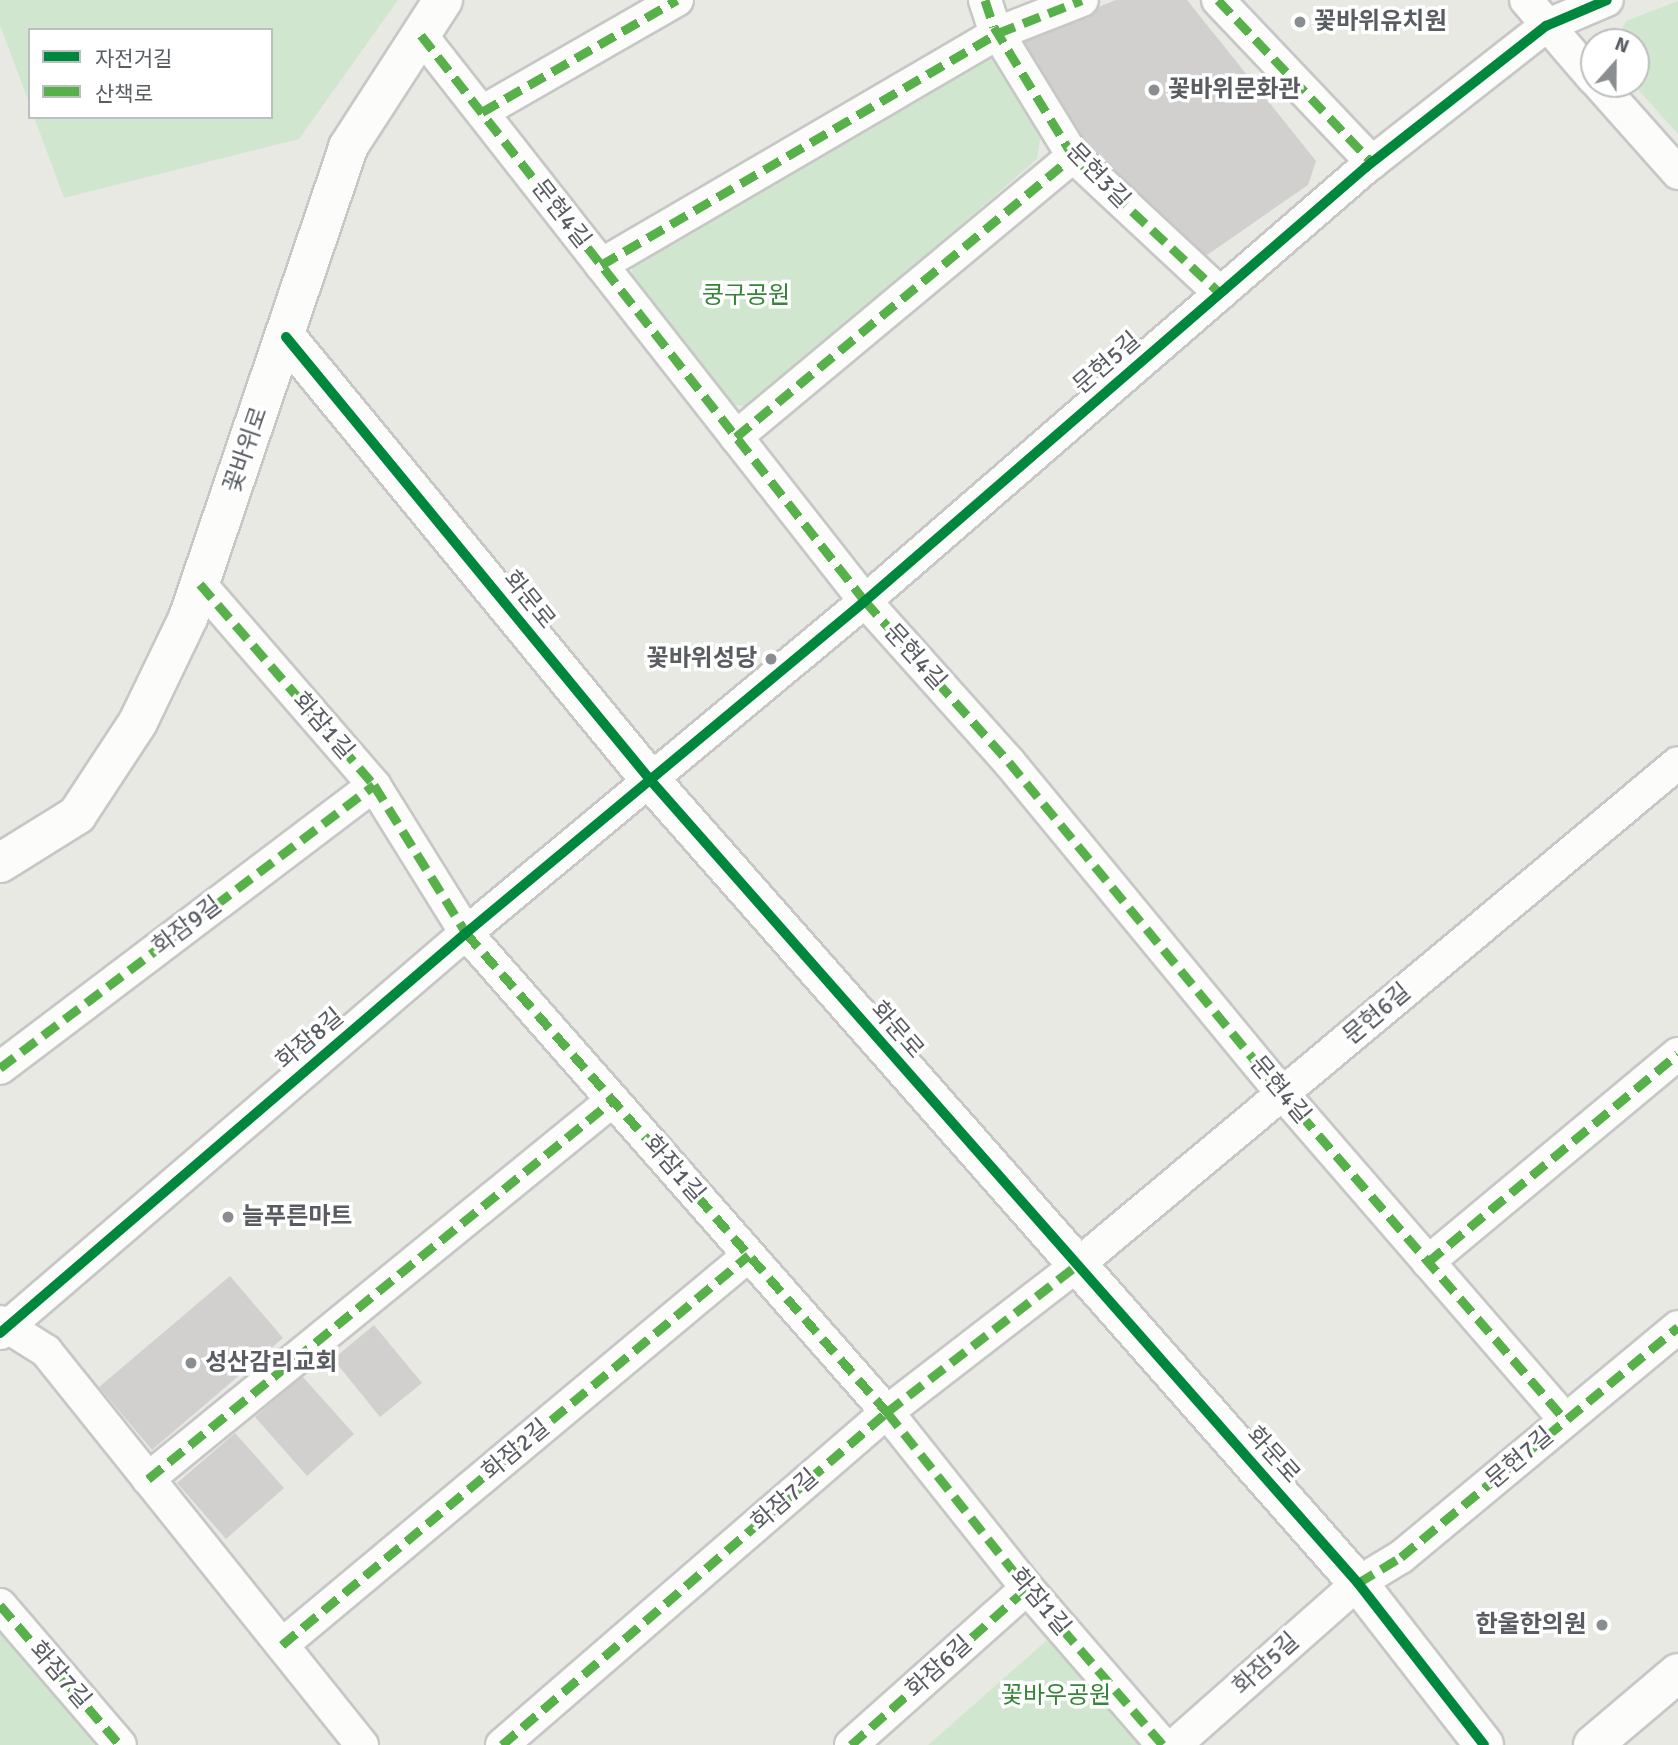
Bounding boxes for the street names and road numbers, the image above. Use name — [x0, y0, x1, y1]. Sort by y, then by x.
street label: 문현3길 — [1060, 138, 1136, 214]
street label: 문현4길 — [525, 174, 597, 254]
street label: 문현5길 — [1068, 326, 1146, 400]
street label: 꽃바위로 — [218, 404, 274, 496]
street label: 화문로 — [497, 565, 561, 635]
street label: 문현4길 — [878, 618, 952, 696]
street label: 화잠1길 — [286, 687, 360, 765]
street label: 화잠9길 — [147, 891, 227, 961]
street label: 문현6길 — [1337, 978, 1417, 1050]
street label: 화문로 — [864, 996, 930, 1064]
street label: 화잠8길 — [270, 1003, 350, 1075]
street label: 문현4길 — [1244, 1050, 1316, 1130]
street label: 화잠1길 — [637, 1130, 711, 1208]
street label: 화잠2길 — [476, 1414, 556, 1486]
street label: 화문로 — [1240, 1421, 1306, 1489]
street label: 문현7길 — [1480, 1422, 1560, 1494]
street label: 화잠7길 — [746, 1463, 824, 1537]
street label: 화잠1길 — [1004, 1562, 1076, 1642]
street label: 화잠5길 — [1227, 1627, 1305, 1701]
street label: 화잠6길 — [900, 1630, 978, 1704]
street label: 화잠7길 — [23, 1636, 97, 1714]

